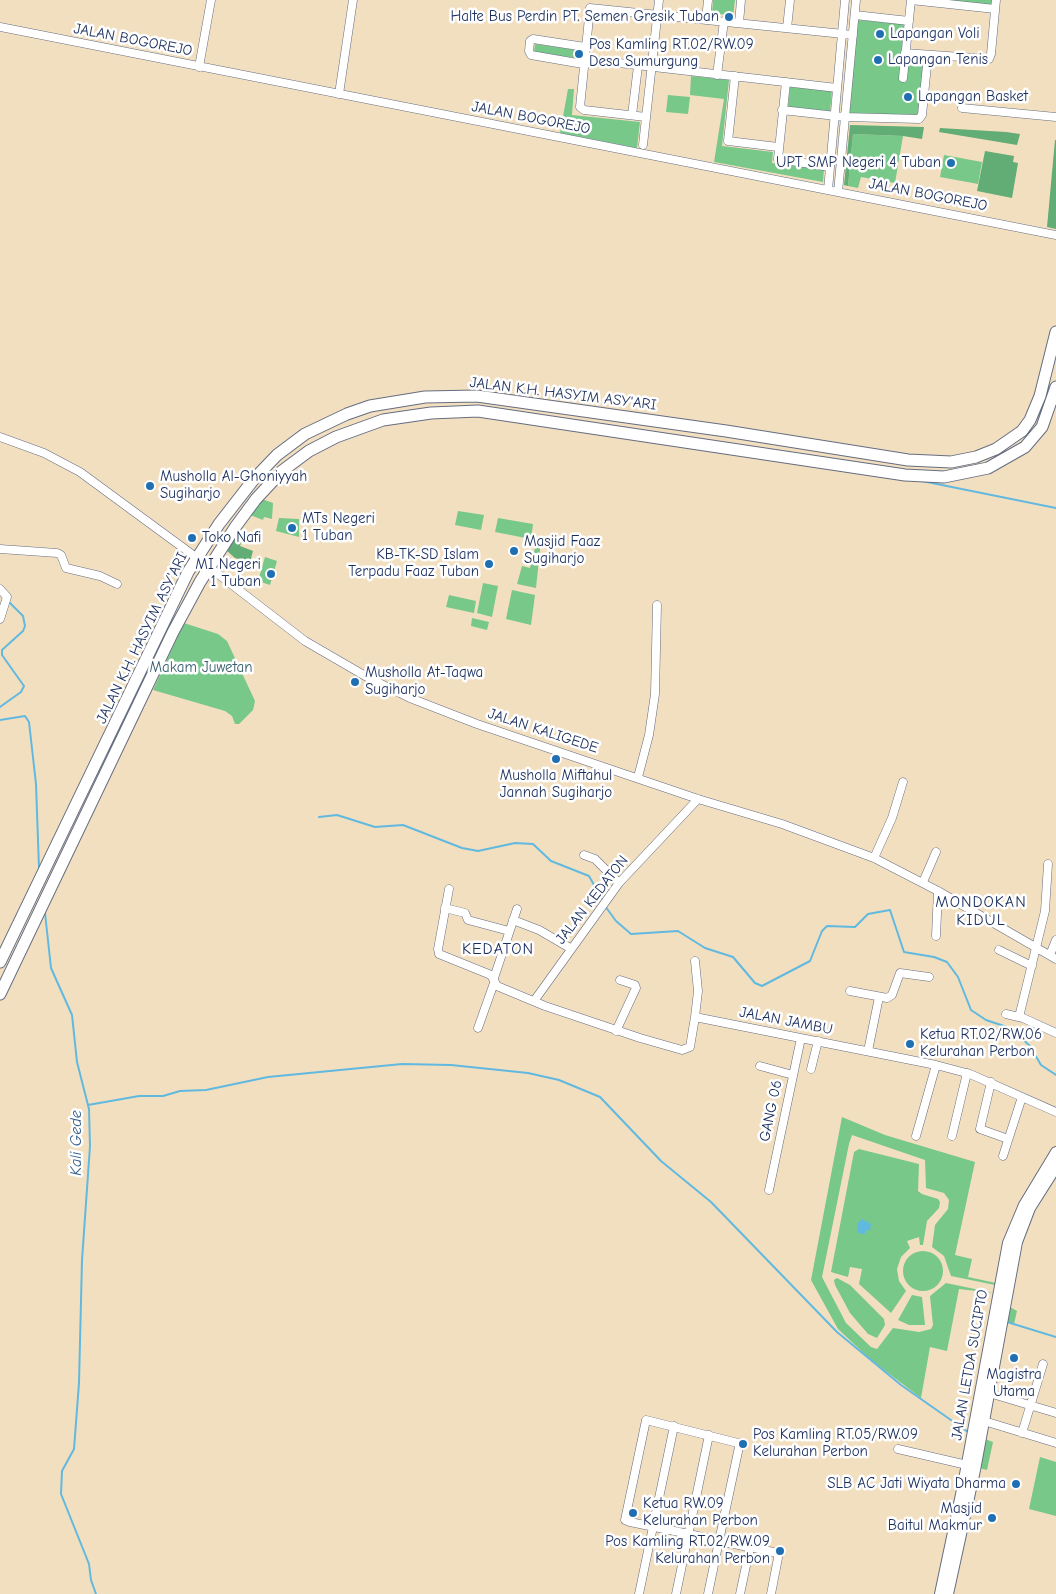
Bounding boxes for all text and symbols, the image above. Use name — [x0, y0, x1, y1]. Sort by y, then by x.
place label: Halte Bus Perdin PT. Semen Gresik Tuban — [451, 8, 719, 26]
marker: Halte Bus Perdin PT. Semen Gresik Tuban — [723, 11, 735, 23]
street label: JALAN BOGOREJO — [72, 20, 194, 60]
place label: Lapangan Voli — [890, 25, 980, 43]
marker: Lapangan Voli — [874, 28, 886, 40]
place label: Pos Kamling RT.02/RW.09 Desa Sumurgung — [589, 36, 754, 71]
marker: Pos Kamling RT.02/RW.09 Desa Sumurgung — [573, 48, 585, 60]
place label: Lapangan Tenis — [888, 51, 988, 69]
marker: Lapangan Tenis — [872, 54, 884, 66]
place label: Lapangan Basket — [918, 88, 1028, 106]
marker: Lapangan Basket — [902, 91, 914, 103]
street label: JALAN BOGOREJO — [470, 98, 592, 138]
place label: UPT SMP Negeri 4 Tuban — [776, 154, 941, 172]
marker: UPT SMP Negeri 4 Tuban — [945, 157, 957, 169]
street label: JALAN BOGOREJO — [867, 175, 989, 215]
street label: JALAN K.H. HASYIM ASY'ARI — [469, 374, 657, 414]
place label: Musholla Al-Ghoniyyah Sugiharjo — [160, 468, 307, 503]
marker: Musholla Al-Ghoniyyah Sugiharjo — [144, 480, 156, 492]
place label: MTs Negeri 1 Tuban — [302, 510, 375, 545]
marker: MTs Negeri 1 Tuban — [286, 522, 298, 534]
place label: Toko Nafi — [202, 529, 261, 547]
marker: Toko Nafi — [186, 532, 198, 544]
place label: Masjid Faaz Sugiharjo — [524, 533, 600, 568]
marker: Masjid Faaz Sugiharjo — [508, 545, 520, 557]
place label: KB-TK-SD Islam Terpadu Faaz Tuban — [348, 546, 479, 581]
street label: JALAN K.H. HASYIM ASY'ARI — [93, 550, 191, 726]
place label: MI Negeri 1 Tuban — [195, 556, 261, 591]
marker: KB-TK-SD Islam Terpadu Faaz Tuban — [483, 558, 495, 570]
marker: MI Negeri 1 Tuban — [265, 568, 277, 580]
park label: Makam Juwetan — [149, 659, 253, 677]
place label: Musholla At-Taqwa Sugiharjo — [365, 664, 483, 699]
marker: Musholla At-Taqwa Sugiharjo — [349, 676, 361, 688]
street label: JALAN KALIGEDE — [486, 705, 600, 757]
marker: Musholla Miftahul Jannah Sugiharjo — [550, 753, 562, 765]
place label: Musholla Miftahul Jannah Sugiharjo — [500, 767, 612, 802]
street label: JALAN KEDATON — [552, 852, 632, 948]
district label: MONDOKAN KIDUL — [934, 892, 1028, 930]
district label: KEDATON — [461, 939, 535, 959]
street label: JALAN JAMBU — [738, 1003, 834, 1039]
place label: Ketua RT.02/RW.06 Kelurahan Perbon — [920, 1026, 1042, 1061]
marker: Ketua RT.02/RW.06 Kelurahan Perbon — [904, 1038, 916, 1050]
street label: GANG 06 — [756, 1079, 786, 1143]
water label: Kali Gede — [66, 1110, 86, 1176]
street label: JALAN LETDA SUCIPTO — [948, 1288, 992, 1442]
marker: Magistra Utama — [1008, 1352, 1020, 1364]
place label: Magistra Utama — [986, 1366, 1042, 1401]
place label: Pos Kamling RT.05/RW.09 Kelurahan Perbon — [753, 1426, 918, 1461]
marker: Pos Kamling RT.05/RW.09 Kelurahan Perbon — [737, 1438, 749, 1450]
place label: SLB AC Jati Wiyata Dharma — [827, 1475, 1006, 1493]
marker: SLB AC Jati Wiyata Dharma — [1010, 1478, 1022, 1490]
place label: Ketua RW.09 Kelurahan Perbon — [643, 1495, 758, 1530]
place label: Masjid Baitul Makmur — [888, 1500, 982, 1535]
marker: Ketua RW.09 Kelurahan Perbon — [627, 1507, 639, 1519]
marker: Masjid Baitul Makmur — [986, 1512, 998, 1524]
place label: Pos Kamling RT.02/RW.09 Kelurahan Perbon — [605, 1533, 770, 1568]
marker: Pos Kamling RT.02/RW.09 Kelurahan Perbon — [774, 1545, 786, 1557]

